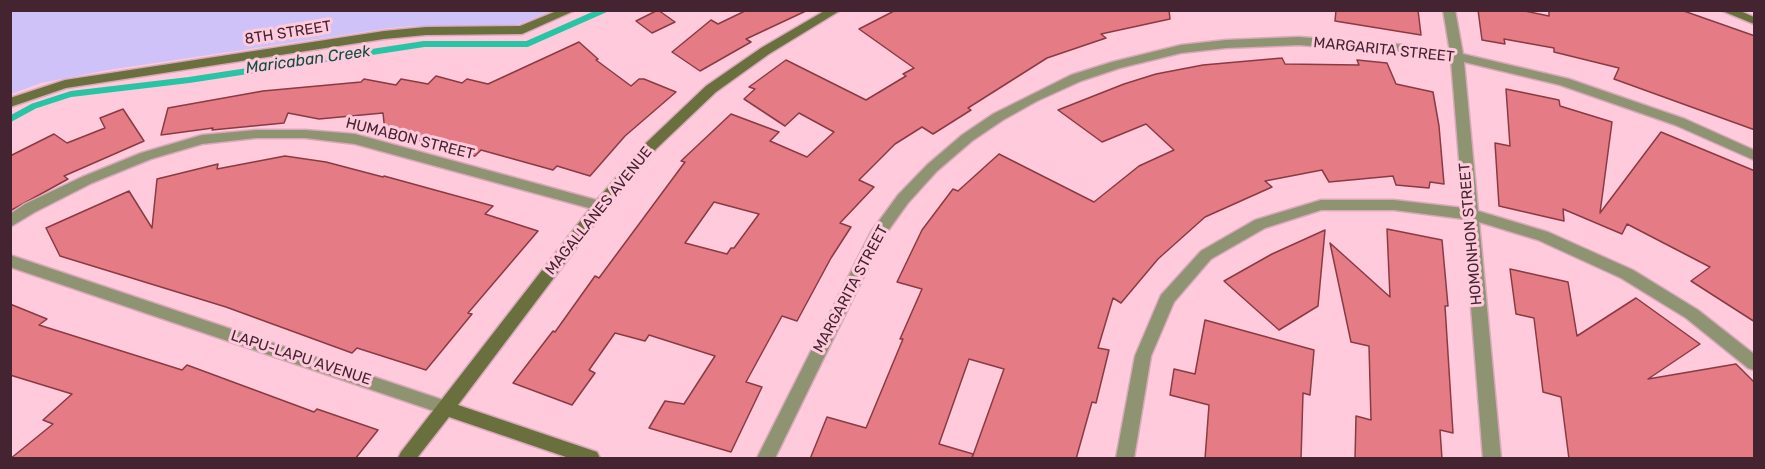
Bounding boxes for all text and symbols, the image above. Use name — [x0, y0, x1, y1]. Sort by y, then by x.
street label: 8TH STREET — [244, 17, 332, 49]
street label: MARGARITA STREET — [1313, 34, 1455, 66]
water label: Maricaban Creek — [244, 42, 372, 78]
street label: HUMABON STREET — [344, 114, 476, 164]
street label: MAGALLANES AVENUE — [542, 143, 656, 279]
street label: HOMONHON STREET — [1456, 162, 1486, 306]
street label: MARGARITA STREET — [810, 222, 892, 356]
street label: LAPU-LAPU AVENUE — [229, 327, 373, 389]

